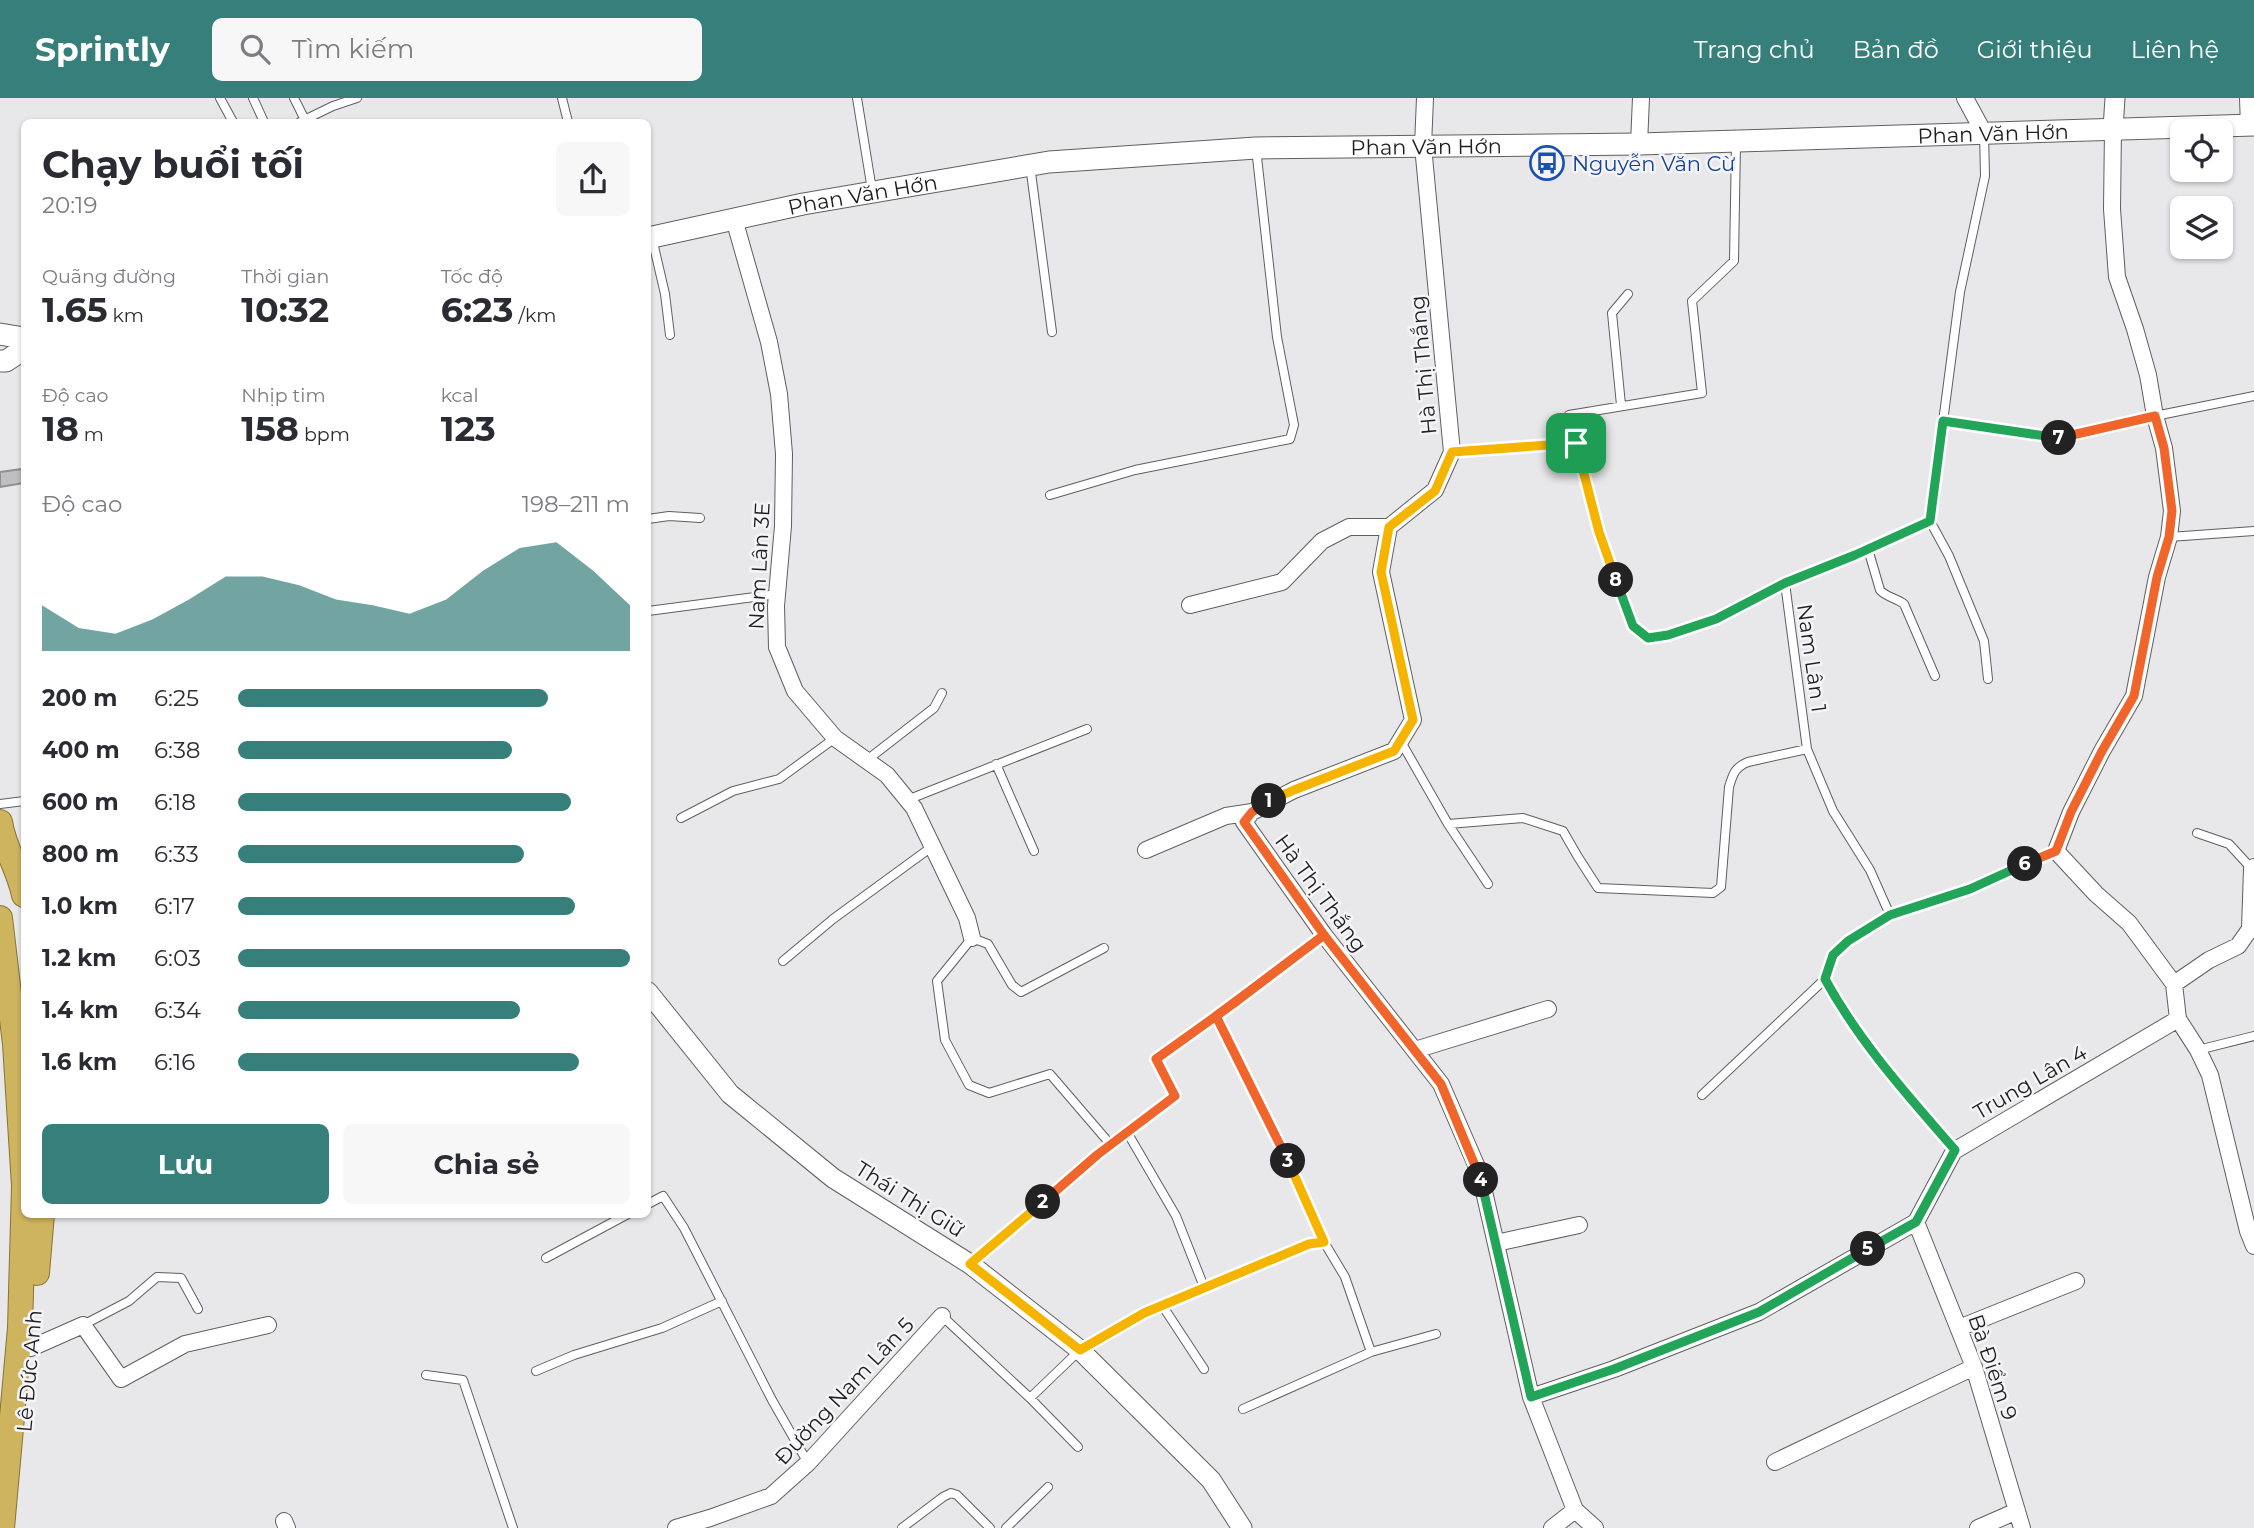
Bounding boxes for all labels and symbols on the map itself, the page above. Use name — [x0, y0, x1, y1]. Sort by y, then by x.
street label: Phan Văn Hớn — [1917, 118, 2069, 148]
street label: Phan Văn Hớn — [1350, 133, 1502, 160]
bus stop icon: Nguyễn Văn Cừ — [1528, 144, 1566, 182]
place label: Nguyễn Văn Cừ — [1572, 151, 1735, 176]
street label: Phan Văn Hớn — [785, 169, 939, 220]
street label: Hà Thị Thắng — [1404, 294, 1442, 436]
pin — [1546, 413, 1606, 473]
pin: 7 — [2042, 420, 2076, 456]
street label: Nam Lân 3E — [743, 502, 775, 630]
pin: 8 — [1598, 562, 1634, 598]
street label: Nam Lân 1 — [1792, 602, 1832, 714]
pin: 1 — [1252, 784, 1286, 818]
street label: Hà Thị Thắng — [1270, 829, 1372, 957]
pin: 6 — [2008, 846, 2042, 882]
street label: Trung Lân 4 — [1969, 1039, 2091, 1125]
pin: 3 — [1270, 1144, 1306, 1178]
street label: Thái Thị Giữ — [851, 1156, 969, 1242]
pin: 4 — [1464, 1162, 1498, 1198]
pin: 2 — [1026, 1184, 1060, 1220]
pin: 5 — [1850, 1232, 1885, 1266]
street label: Lê Đức Anh — [11, 1309, 47, 1433]
street label: Bà Điểm 9 — [1963, 1311, 2023, 1423]
street label: Đường Nam Lân 5 — [769, 1312, 919, 1470]

